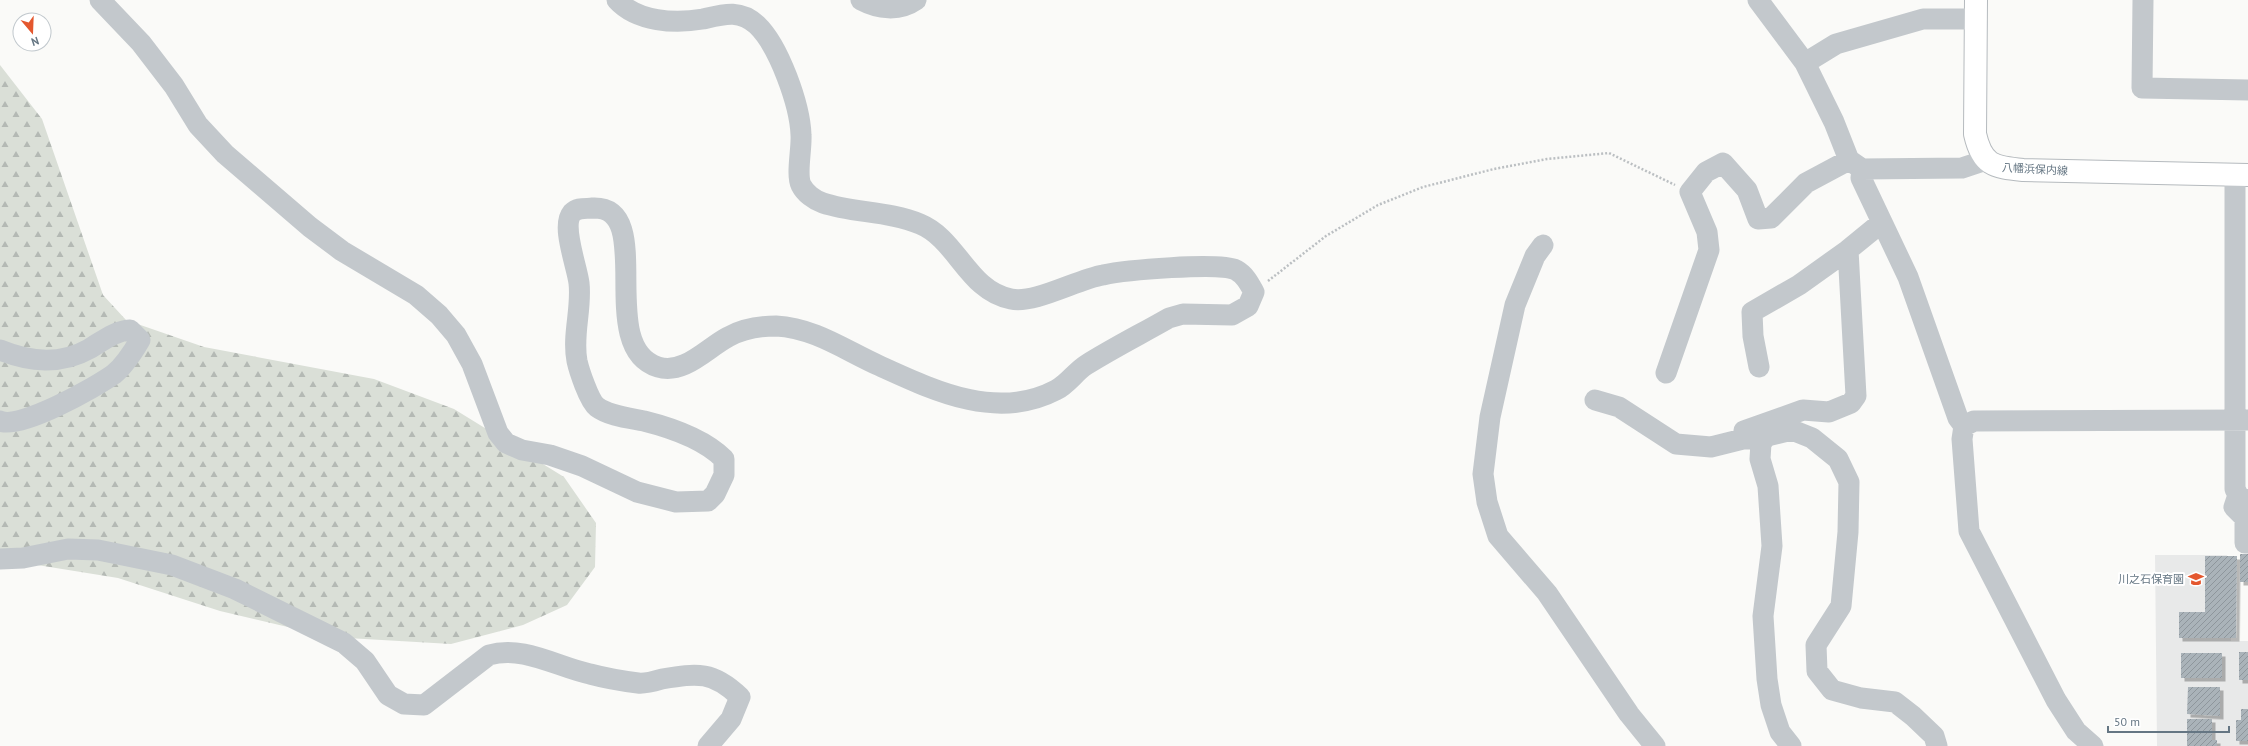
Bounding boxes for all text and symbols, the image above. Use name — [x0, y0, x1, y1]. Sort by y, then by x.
north arrow — [12, 12, 52, 52]
text: N — [30, 34, 41, 49]
street label: 八幡浜保内線 — [2002, 160, 2068, 178]
school or university icon: 川之石保育園 — [2187, 570, 2205, 588]
place label: 川之石保育園 — [2118, 572, 2184, 586]
scale bar — [2108, 708, 2229, 734]
text: 50 m — [2114, 714, 2140, 729]

